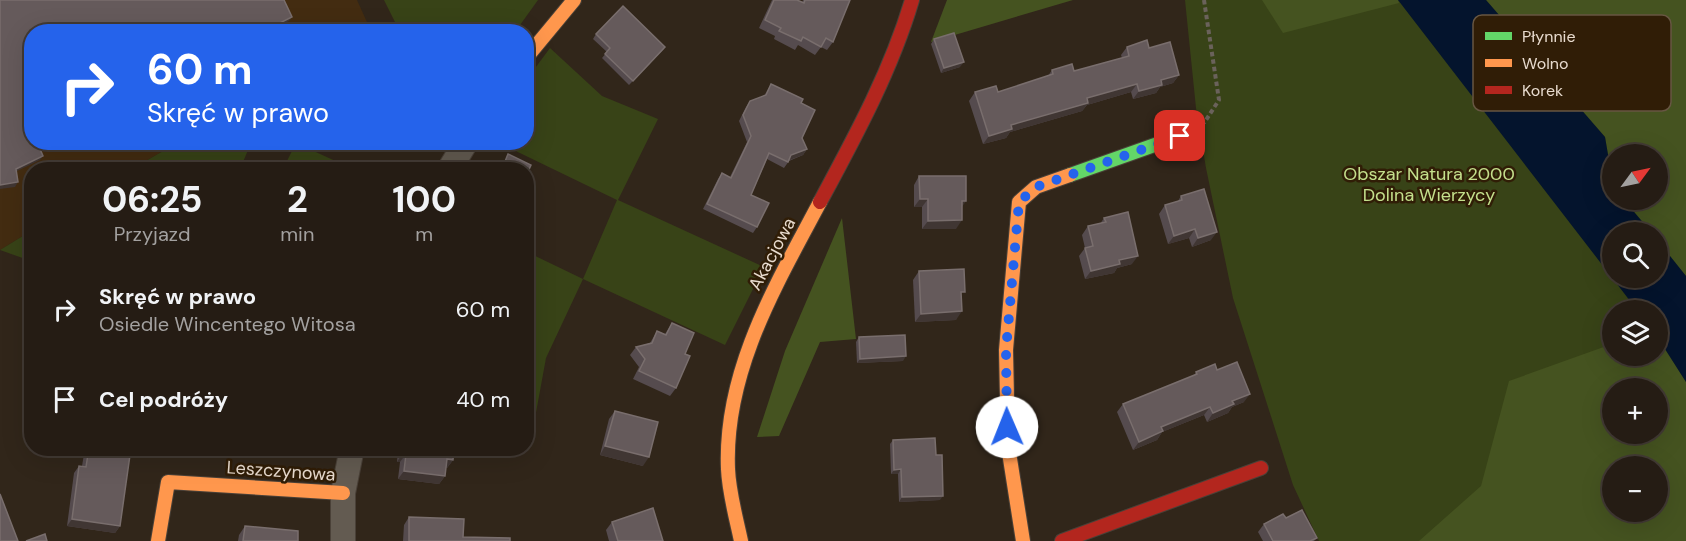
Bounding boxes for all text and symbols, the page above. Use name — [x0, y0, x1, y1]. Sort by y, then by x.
legend — [1473, 15, 1671, 111]
text: Płynnie — [1522, 26, 1576, 47]
text: 60 m — [147, 42, 253, 97]
icon: right — [48, 48, 126, 126]
text: Wolno — [1522, 53, 1568, 74]
text: Korek — [1522, 80, 1563, 101]
text: Skręć w prawo — [147, 95, 329, 130]
pin — [1154, 110, 1205, 161]
icon: arrive — [1163, 119, 1196, 152]
north arrow — [1602, 144, 1668, 210]
map controls — [1602, 144, 1668, 522]
park label: Obszar Natura 2000 Dolina Wierzycy — [1343, 162, 1515, 207]
text: 06:25 — [102, 176, 202, 223]
text: 2 — [287, 176, 308, 223]
text: 100 — [392, 176, 456, 223]
street label: Akacjowa — [743, 214, 801, 294]
text: Przyjazd — [114, 221, 191, 247]
text: min — [280, 221, 314, 247]
text: m — [415, 221, 433, 247]
button: search — [1602, 222, 1668, 288]
text: Skręć w prawo — [99, 282, 256, 311]
icon: right — [48, 293, 81, 326]
text: 60 m — [456, 295, 510, 324]
button: layers — [1602, 300, 1668, 366]
text: Osiedle Wincentego Witosa — [99, 311, 356, 337]
button: + — [1602, 378, 1668, 444]
icon: arrive — [48, 383, 81, 416]
text: Cel podróży — [99, 385, 228, 414]
text: 40 m — [456, 385, 510, 414]
position arrow — [975, 395, 1039, 459]
street label: Leszczynowa — [226, 455, 336, 487]
button: − — [1602, 456, 1668, 522]

